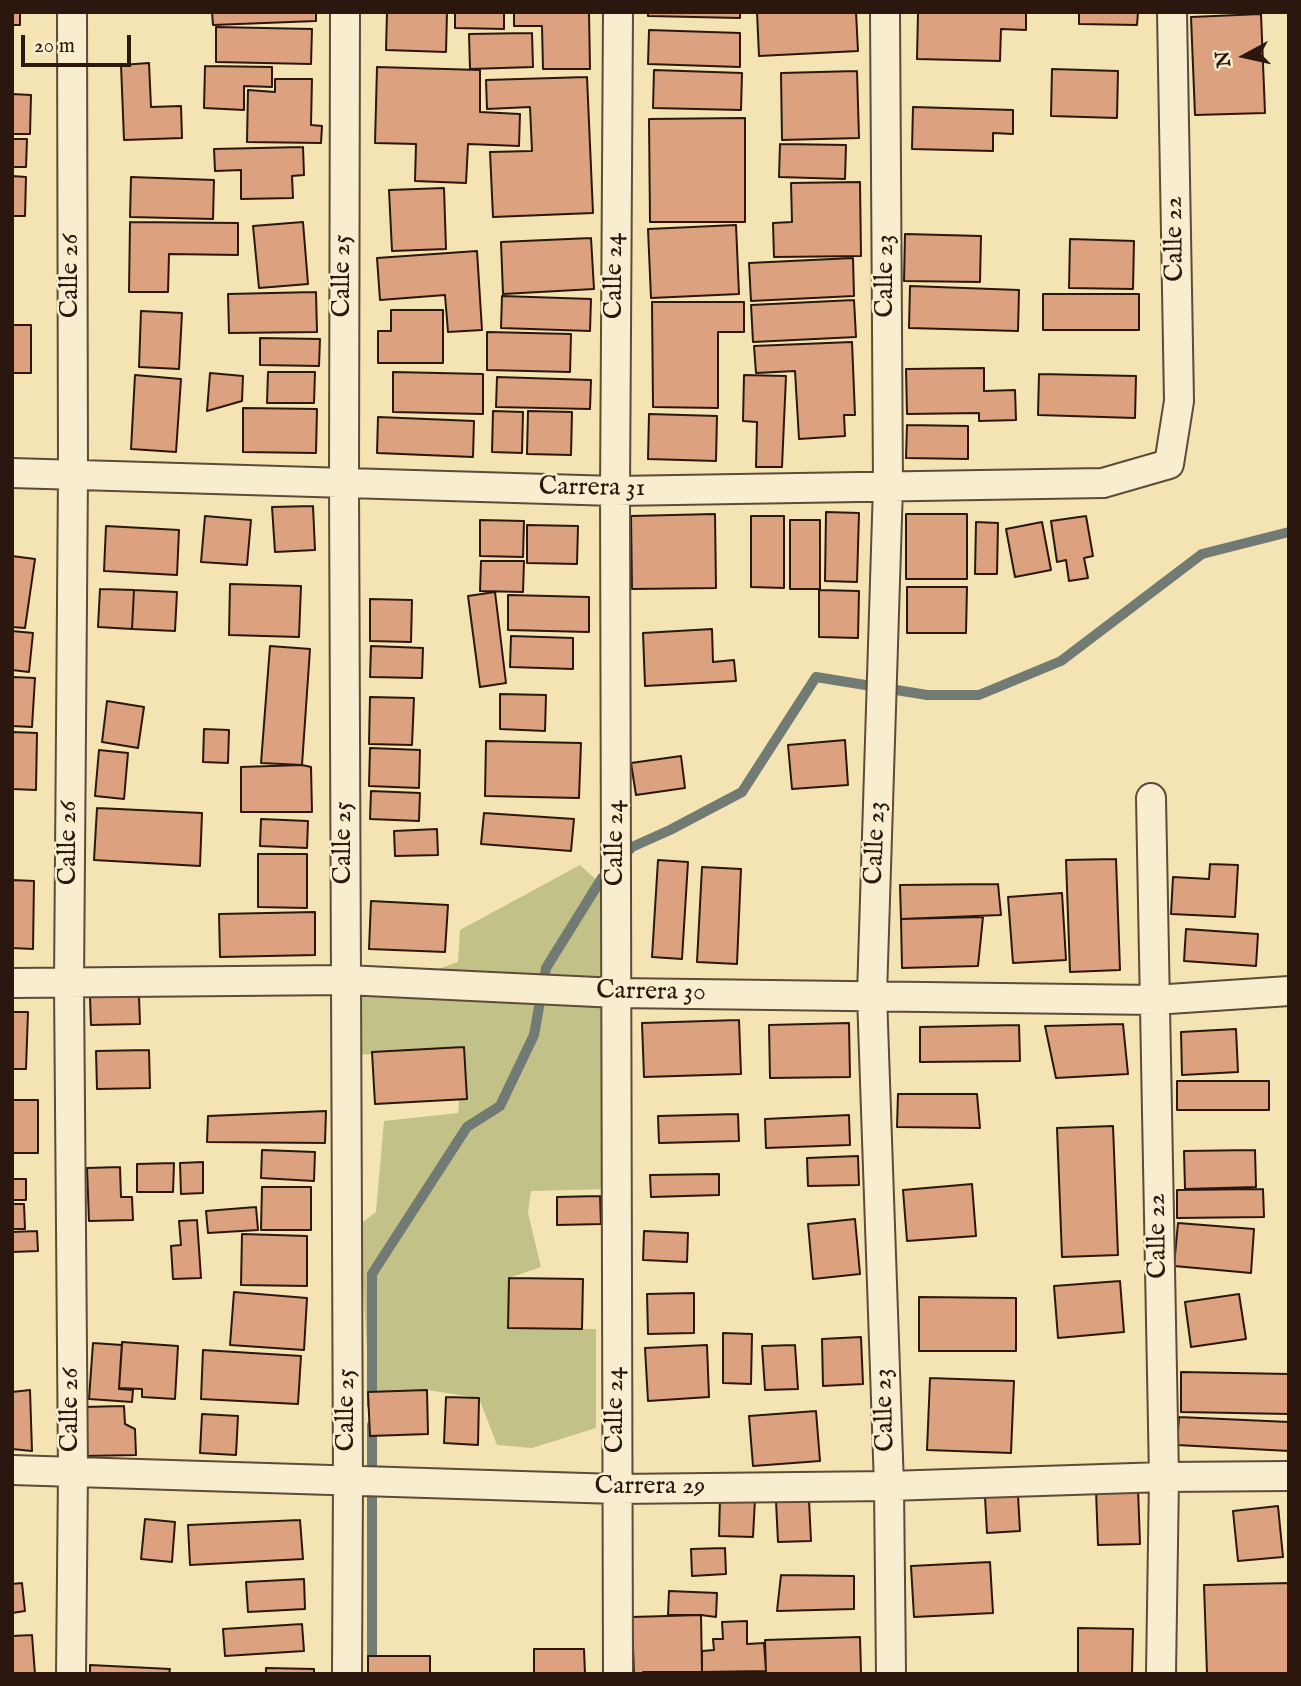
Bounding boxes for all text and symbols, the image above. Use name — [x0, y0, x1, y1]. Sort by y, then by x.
scale bar — [24, 21, 135, 65]
north arrow — [1210, 21, 1280, 91]
text: 20 m — [34, 33, 75, 60]
text: N — [1211, 49, 1237, 69]
street label: Calle 22 — [1160, 196, 1192, 282]
street label: Calle 24 — [600, 233, 632, 319]
street label: Calle 26 — [56, 234, 88, 318]
street label: Calle 25 — [328, 234, 360, 318]
street label: Calle 23 — [871, 234, 903, 318]
street label: Carrera 31 — [538, 472, 646, 506]
street label: Calle 24 — [601, 800, 633, 886]
street label: Calle 26 — [54, 801, 86, 885]
street label: Calle 25 — [329, 801, 361, 885]
street label: Calle 23 — [860, 801, 894, 885]
street label: Carrera 30 — [596, 976, 706, 1010]
street label: Calle 22 — [1143, 1193, 1175, 1279]
street label: Calle 24 — [601, 1367, 633, 1453]
street label: Calle 26 — [56, 1368, 88, 1452]
street label: Calle 25 — [332, 1368, 364, 1452]
street label: Calle 23 — [869, 1368, 903, 1452]
street label: Carrera 29 — [595, 1472, 705, 1504]

